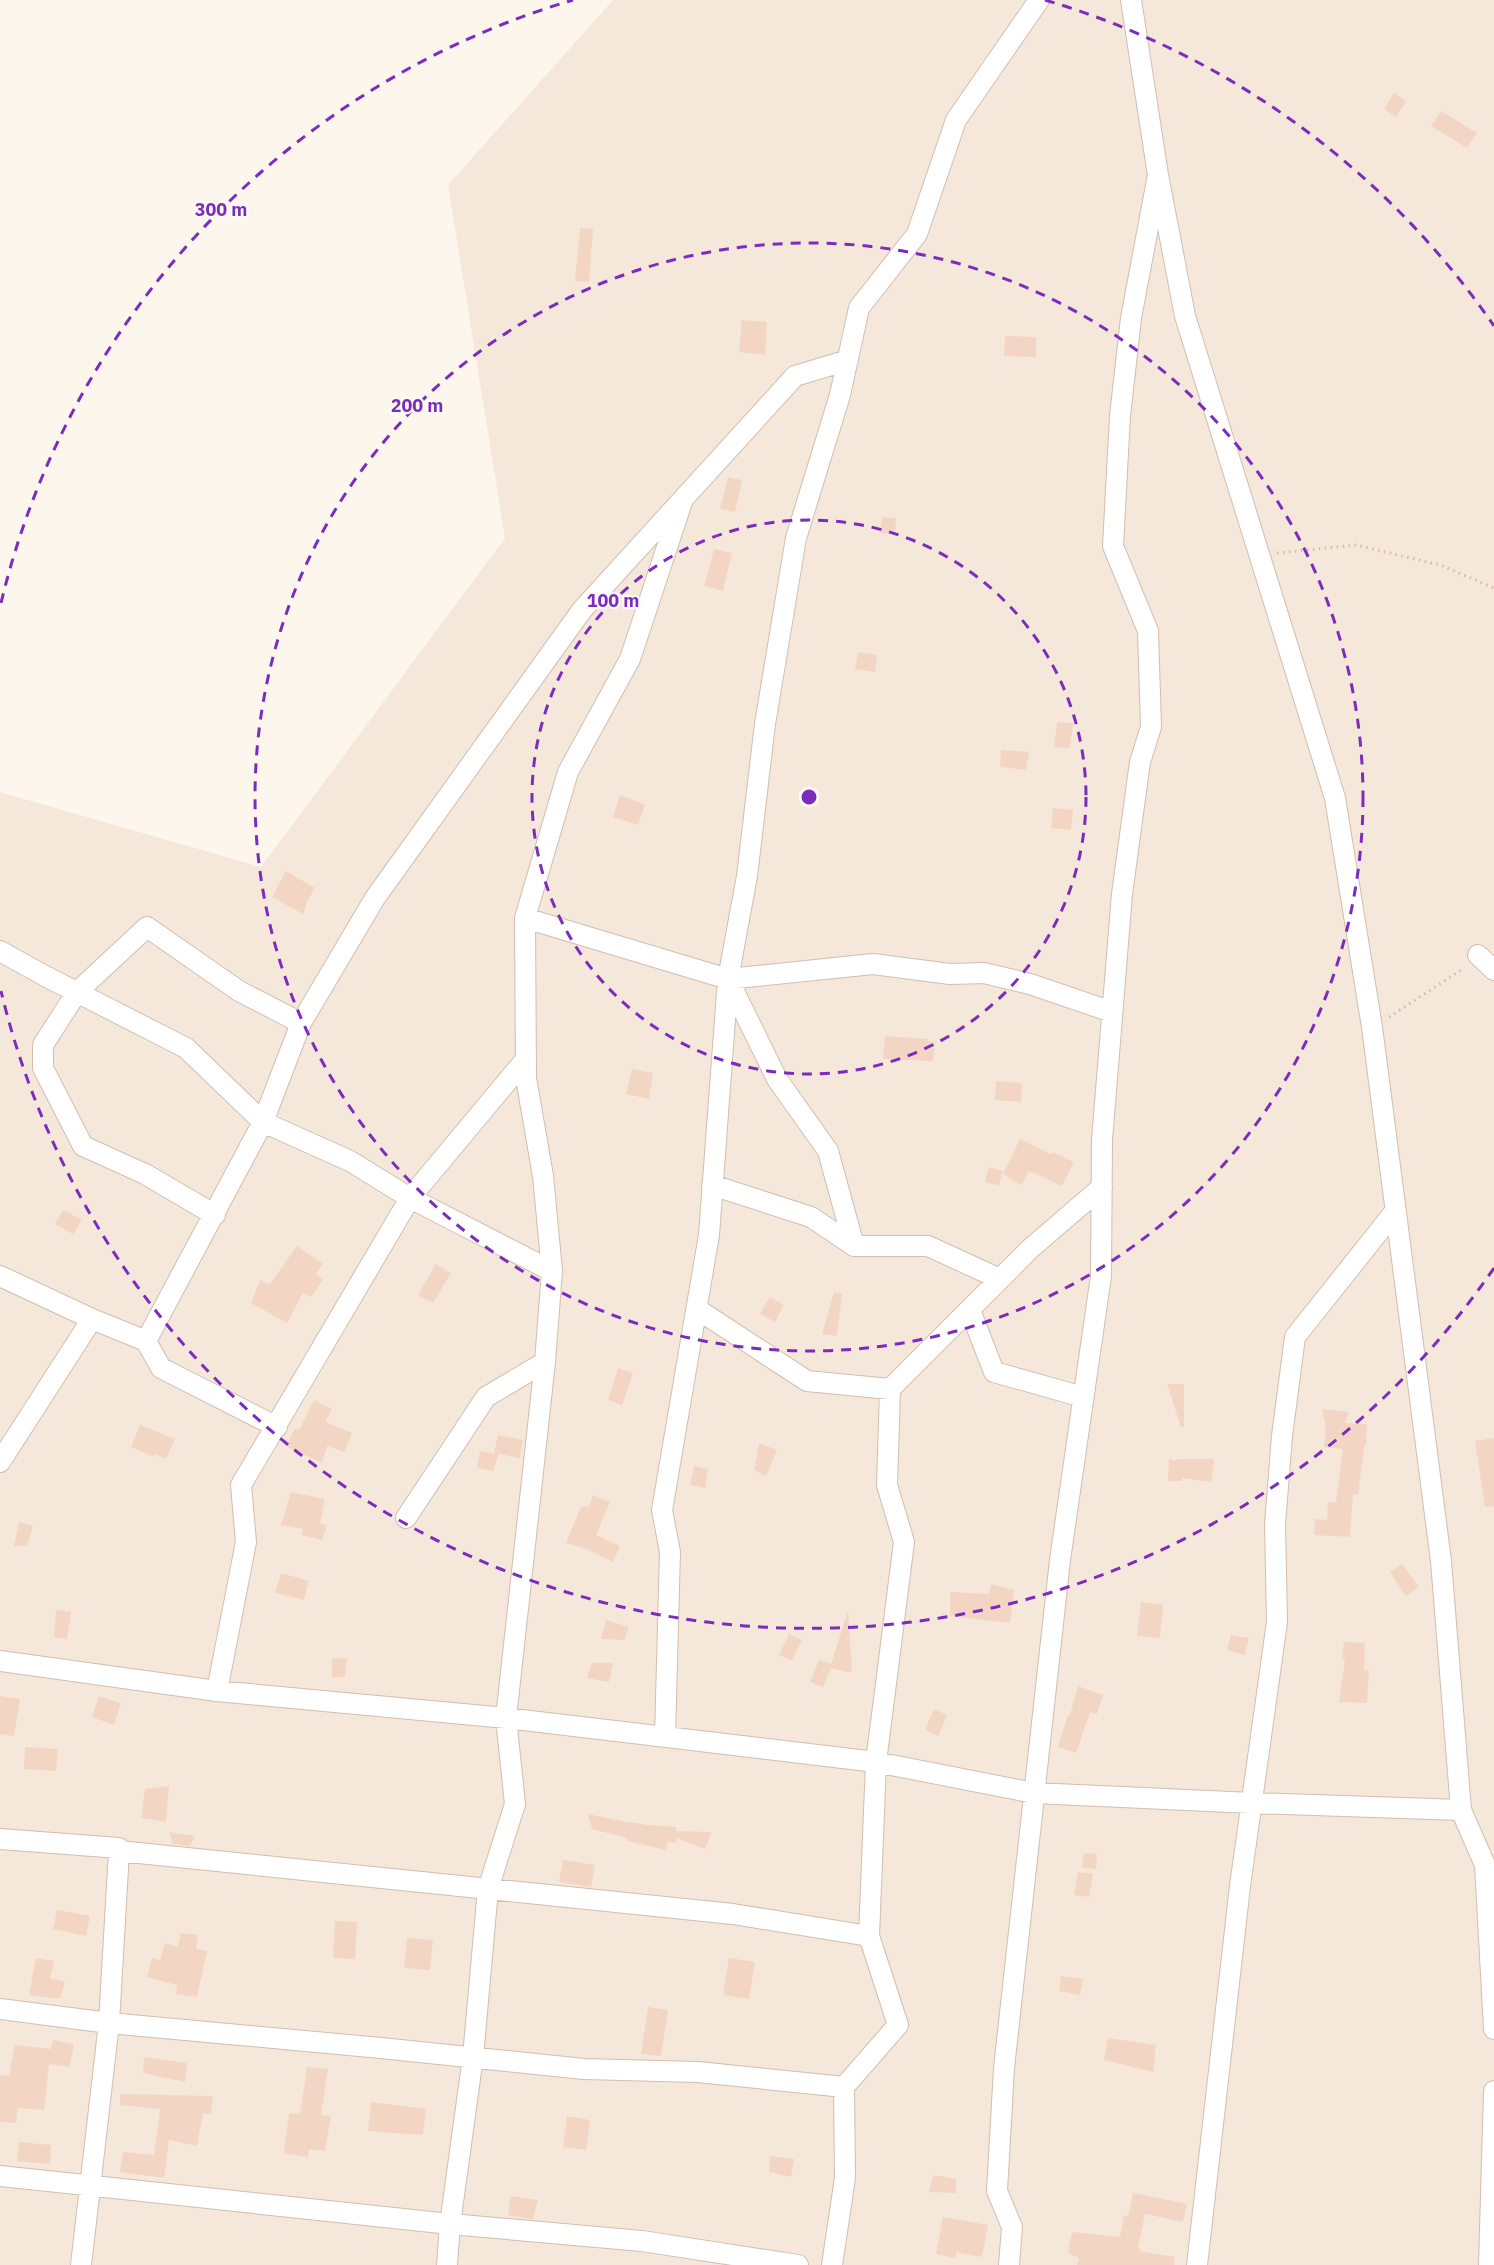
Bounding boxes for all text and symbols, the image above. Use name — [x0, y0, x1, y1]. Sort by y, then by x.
text: 300 m — [195, 198, 247, 221]
text: 200 m — [391, 394, 443, 417]
text: 100 m — [587, 589, 639, 612]
centre of rings — [799, 787, 819, 807]

